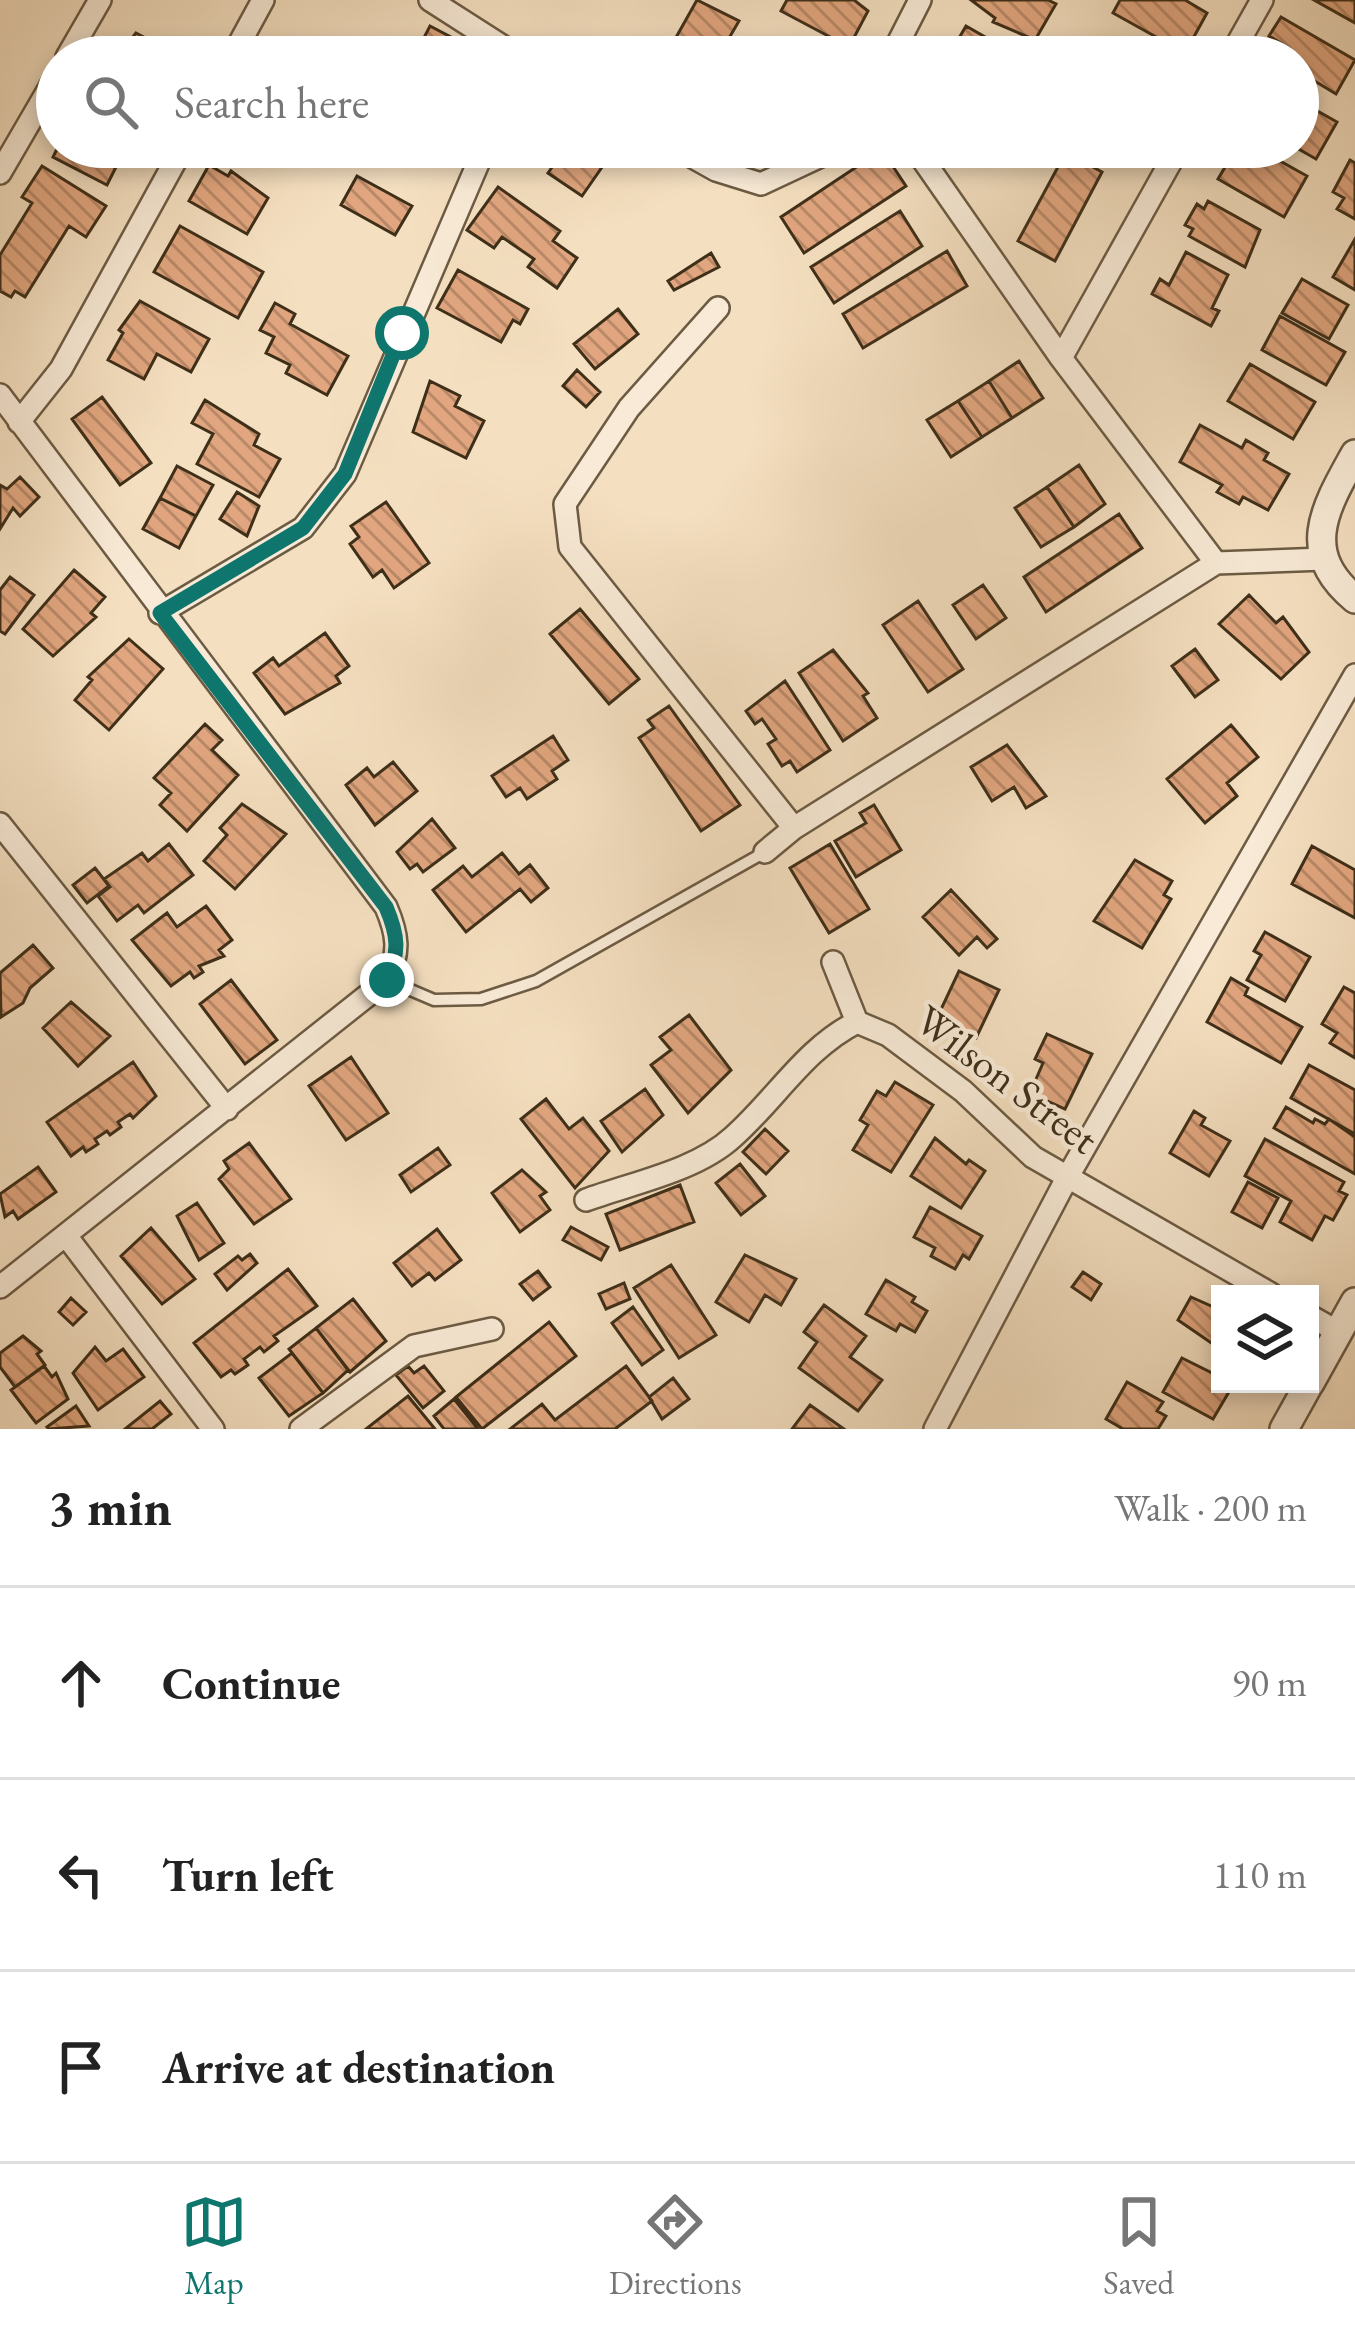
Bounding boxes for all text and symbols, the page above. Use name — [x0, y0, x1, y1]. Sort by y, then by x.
search box — [36, 36, 1319, 168]
icon: search — [78, 69, 144, 135]
text: Search here — [174, 73, 369, 131]
route start — [375, 306, 429, 360]
route end — [360, 953, 414, 1007]
street label: Wilson Street — [905, 992, 1109, 1166]
map controls — [1211, 1285, 1319, 1393]
button: layers — [1211, 1285, 1319, 1393]
text: 3 min — [48, 1474, 172, 1540]
text: Walk · 200 m — [1114, 1482, 1307, 1533]
icon: ahead — [48, 1650, 114, 1716]
text: Continue — [162, 1654, 340, 1712]
text: 90 m — [1231, 1657, 1307, 1708]
icon: left — [48, 1842, 114, 1908]
text: Turn left — [162, 1846, 334, 1904]
text: 110 m — [1213, 1849, 1307, 1900]
icon: arrive — [48, 2034, 114, 2100]
text: Arrive at destination — [162, 2038, 555, 2096]
tab: Map — [181, 2189, 247, 2304]
tab: Directions — [609, 2189, 742, 2304]
tab: Saved — [1103, 2189, 1174, 2304]

